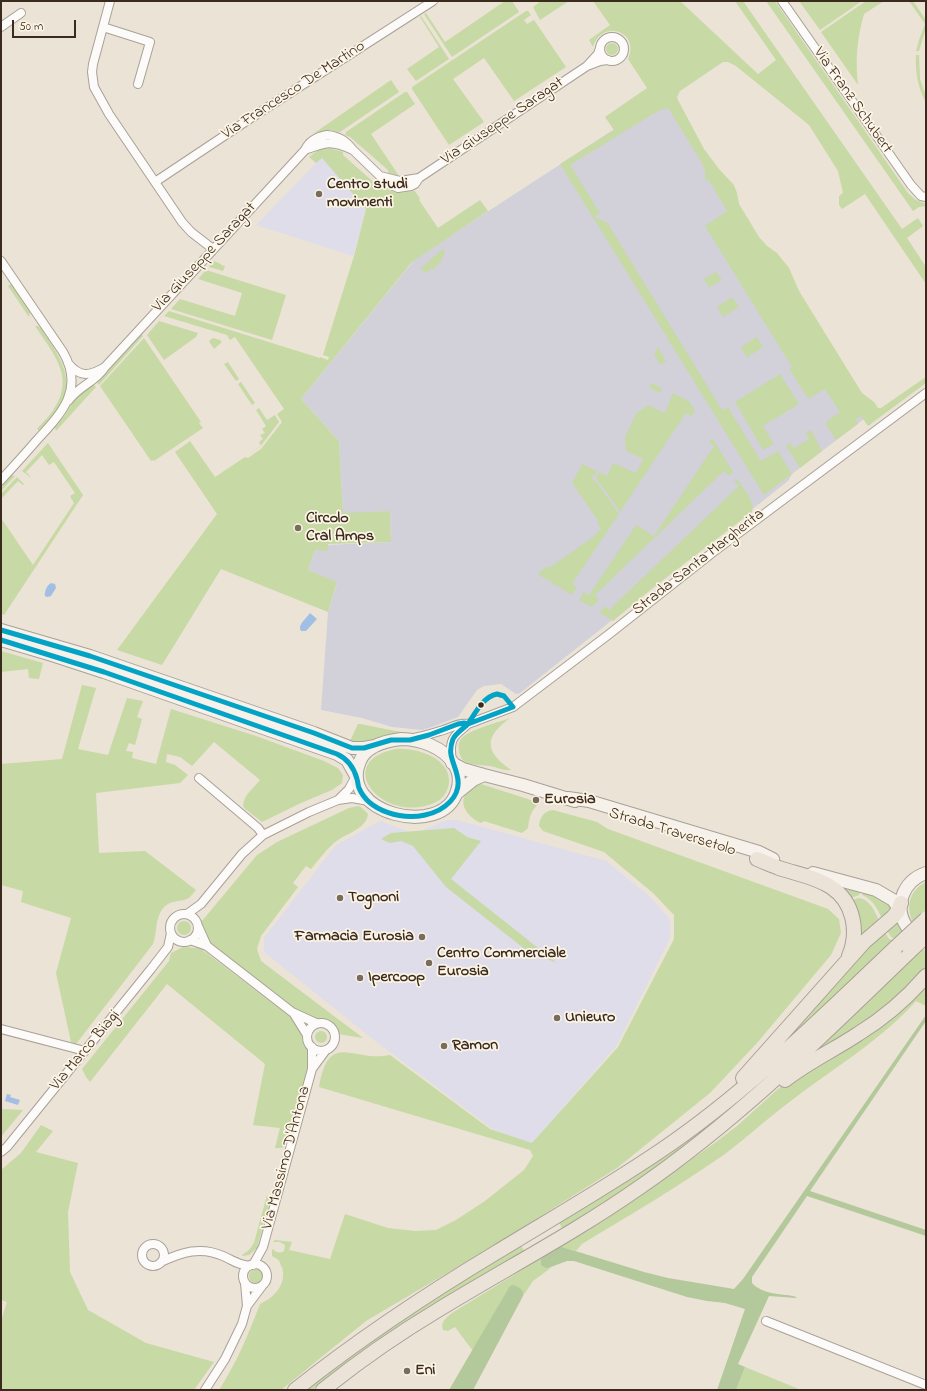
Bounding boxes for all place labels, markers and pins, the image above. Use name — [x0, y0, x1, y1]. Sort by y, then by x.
place label: Centro studi movimenti — [327, 175, 408, 213]
marker: Centro studi movimenti — [314, 189, 324, 199]
place label: Circolo Cral Amps — [306, 509, 374, 547]
marker: Circolo Cral Amps — [293, 523, 303, 533]
unlabelled marker — [476, 700, 486, 710]
place label: Eurosia — [544, 790, 596, 810]
marker: Eurosia — [531, 795, 541, 805]
place label: Tognoni — [348, 888, 399, 908]
marker: Tognoni — [335, 893, 345, 903]
place label: Farmacia Eurosia — [295, 927, 414, 947]
marker: Farmacia Eurosia — [417, 932, 427, 942]
place label: Centro Commerciale Eurosia — [437, 944, 566, 982]
marker: Centro Commerciale Eurosia — [424, 958, 434, 968]
place label: Ipercoop — [368, 968, 425, 988]
marker: Ipercoop — [355, 973, 365, 983]
place label: Unieuro — [565, 1008, 615, 1028]
marker: Unieuro — [552, 1013, 562, 1023]
place label: Ramon — [452, 1036, 498, 1056]
marker: Ramon — [439, 1041, 449, 1051]
place label: Eni — [415, 1361, 435, 1381]
marker: Eni — [402, 1366, 412, 1376]

